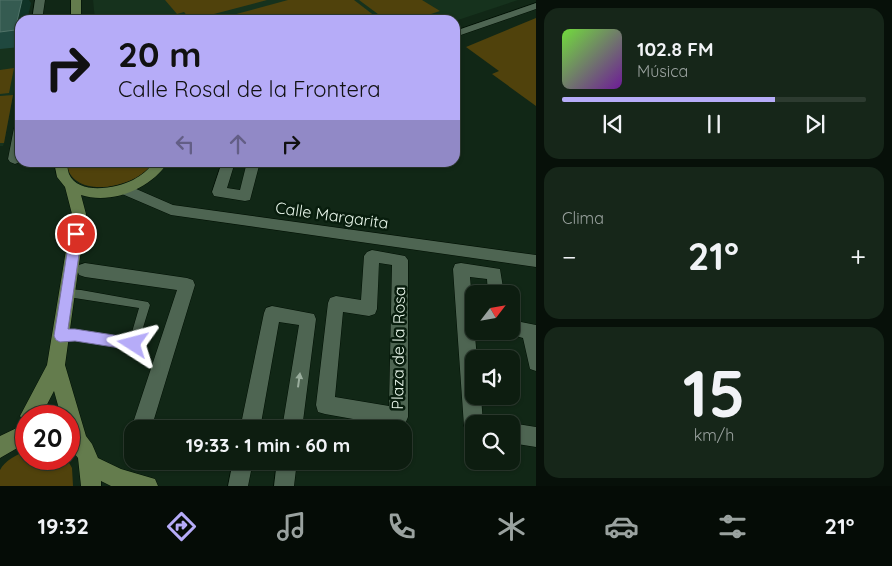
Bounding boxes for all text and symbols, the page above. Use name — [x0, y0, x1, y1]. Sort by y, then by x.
text: 20 m — [118, 32, 201, 76]
icon: right — [35, 35, 100, 100]
text: 102.8 FM — [637, 37, 714, 61]
text: Música — [637, 61, 688, 81]
text: Calle Rosal de la Frontera — [118, 75, 381, 103]
icon: previous — [599, 110, 627, 138]
icon: pause — [700, 110, 728, 138]
icon: next — [801, 110, 829, 138]
icon: left — [171, 130, 199, 158]
icon: ahead — [224, 130, 252, 158]
icon: right — [277, 130, 305, 158]
street label: Calle Margarita — [274, 197, 390, 233]
text: Clima — [562, 208, 604, 228]
pin — [55, 213, 97, 255]
icon: arrive — [62, 220, 90, 248]
text: 21° — [688, 232, 739, 280]
text: − — [562, 239, 577, 274]
text: + — [850, 239, 866, 274]
north arrow — [465, 285, 520, 340]
map controls — [465, 285, 520, 470]
street label: Plaza de la Rosa — [387, 286, 409, 410]
position arrow — [106, 317, 158, 369]
button: sound — [465, 350, 520, 405]
text: 15 — [683, 352, 745, 433]
one-way arrow — [295, 372, 303, 388]
speed limit sign: 20 — [15, 405, 80, 470]
button: search — [465, 415, 520, 470]
text: km/h — [694, 425, 734, 445]
text: 19:33 · 1 min · 60 m — [186, 433, 350, 457]
icon: directions — [164, 509, 199, 544]
icon: music — [274, 509, 309, 544]
icon: phone — [384, 509, 419, 544]
icon: climate — [494, 509, 529, 544]
icon: car — [604, 509, 639, 544]
icon: filters — [715, 509, 750, 544]
text: 19:32 — [38, 512, 89, 540]
text: 21° — [825, 512, 854, 540]

